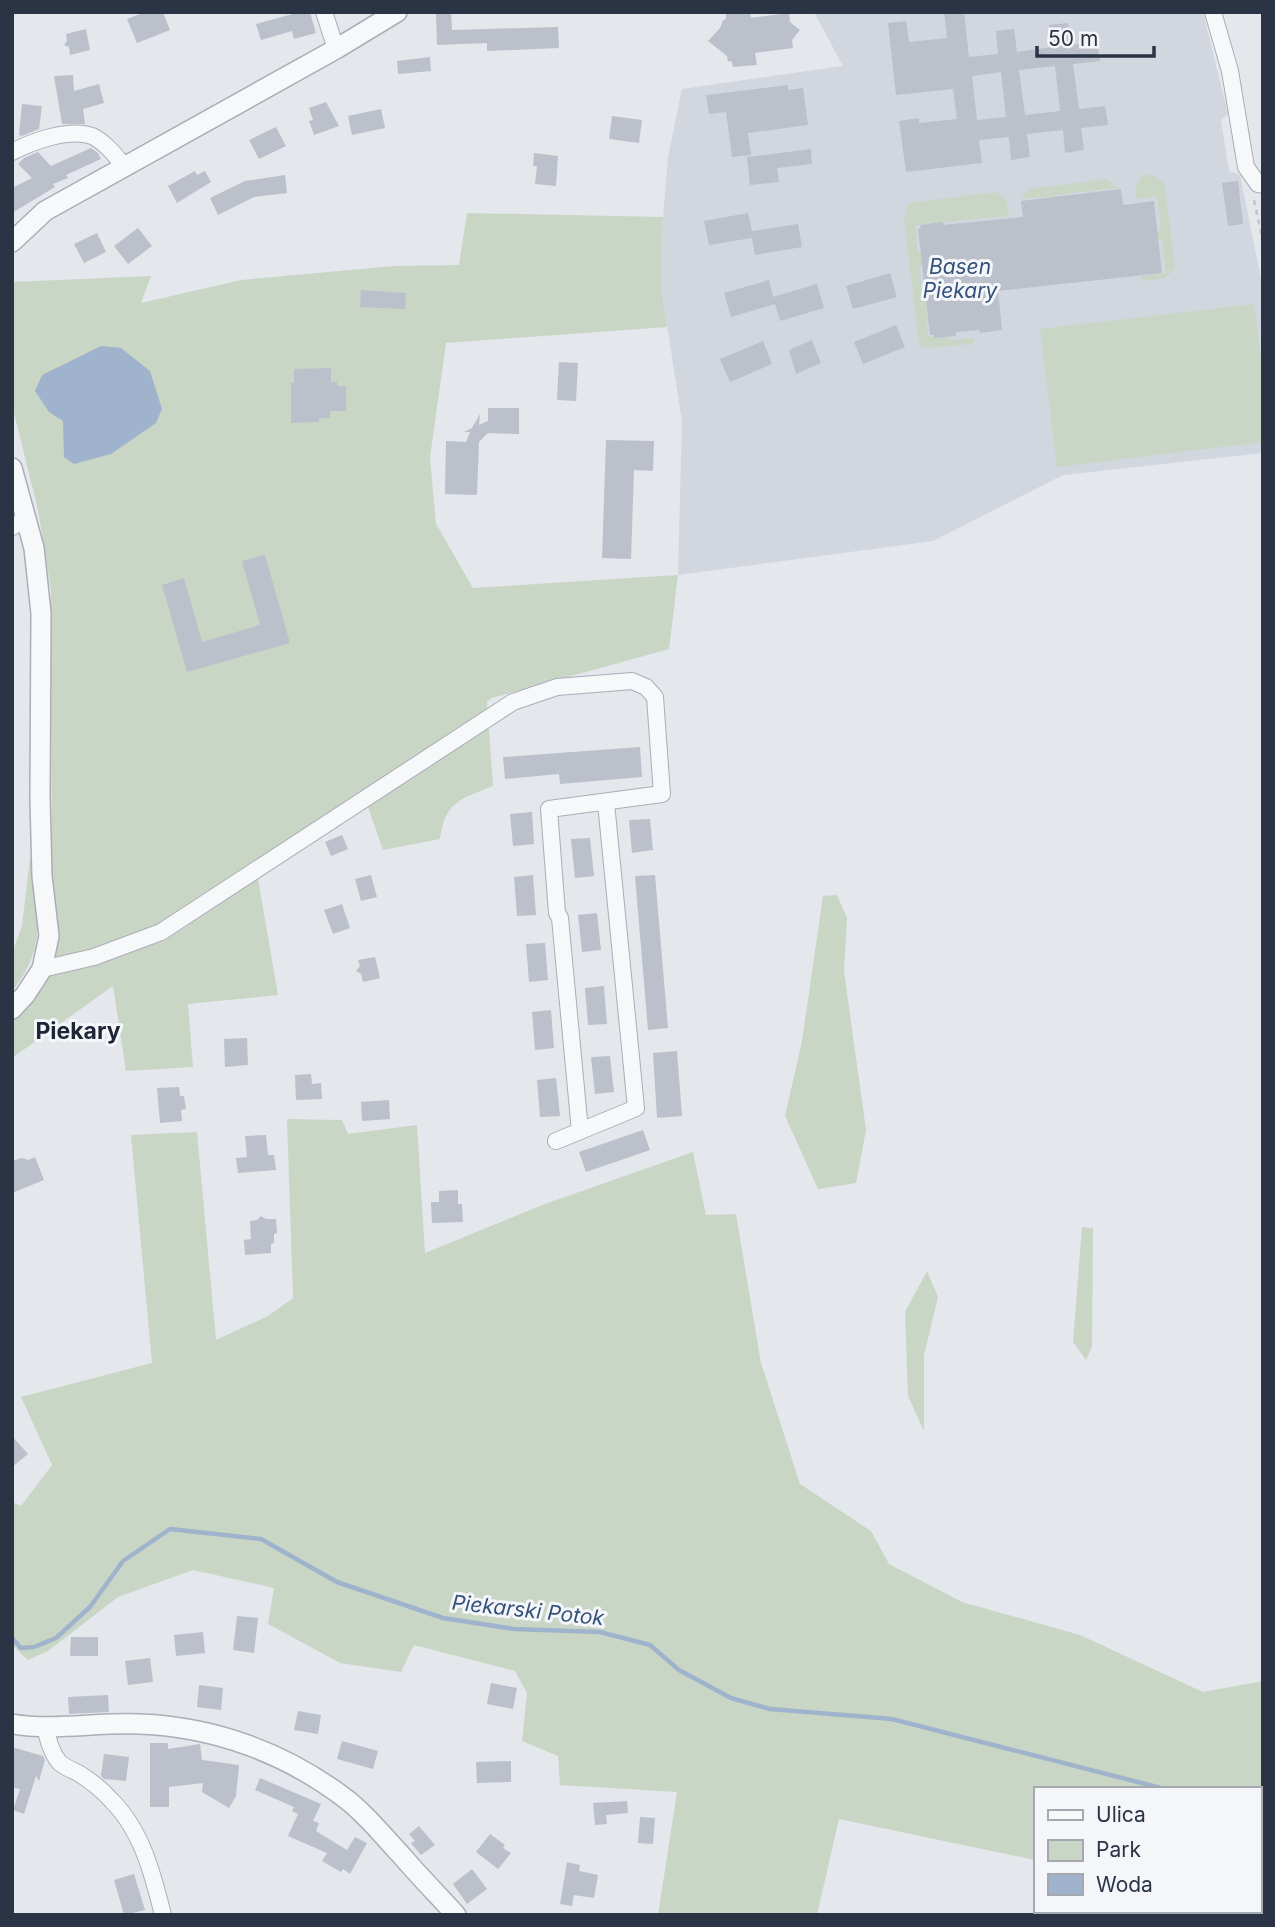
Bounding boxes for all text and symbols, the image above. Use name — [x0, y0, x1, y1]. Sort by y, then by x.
scale bar — [1037, 14, 1154, 58]
text: 50 m — [1048, 26, 1098, 51]
water label: Basen Piekary — [923, 254, 998, 303]
district label: Piekary — [35, 1017, 121, 1045]
water label: Piekarski Potok — [451, 1590, 606, 1630]
legend — [1034, 1787, 1261, 1913]
text: Ulica — [1096, 1802, 1146, 1827]
text: Park — [1096, 1837, 1141, 1862]
text: Woda — [1096, 1872, 1153, 1897]

